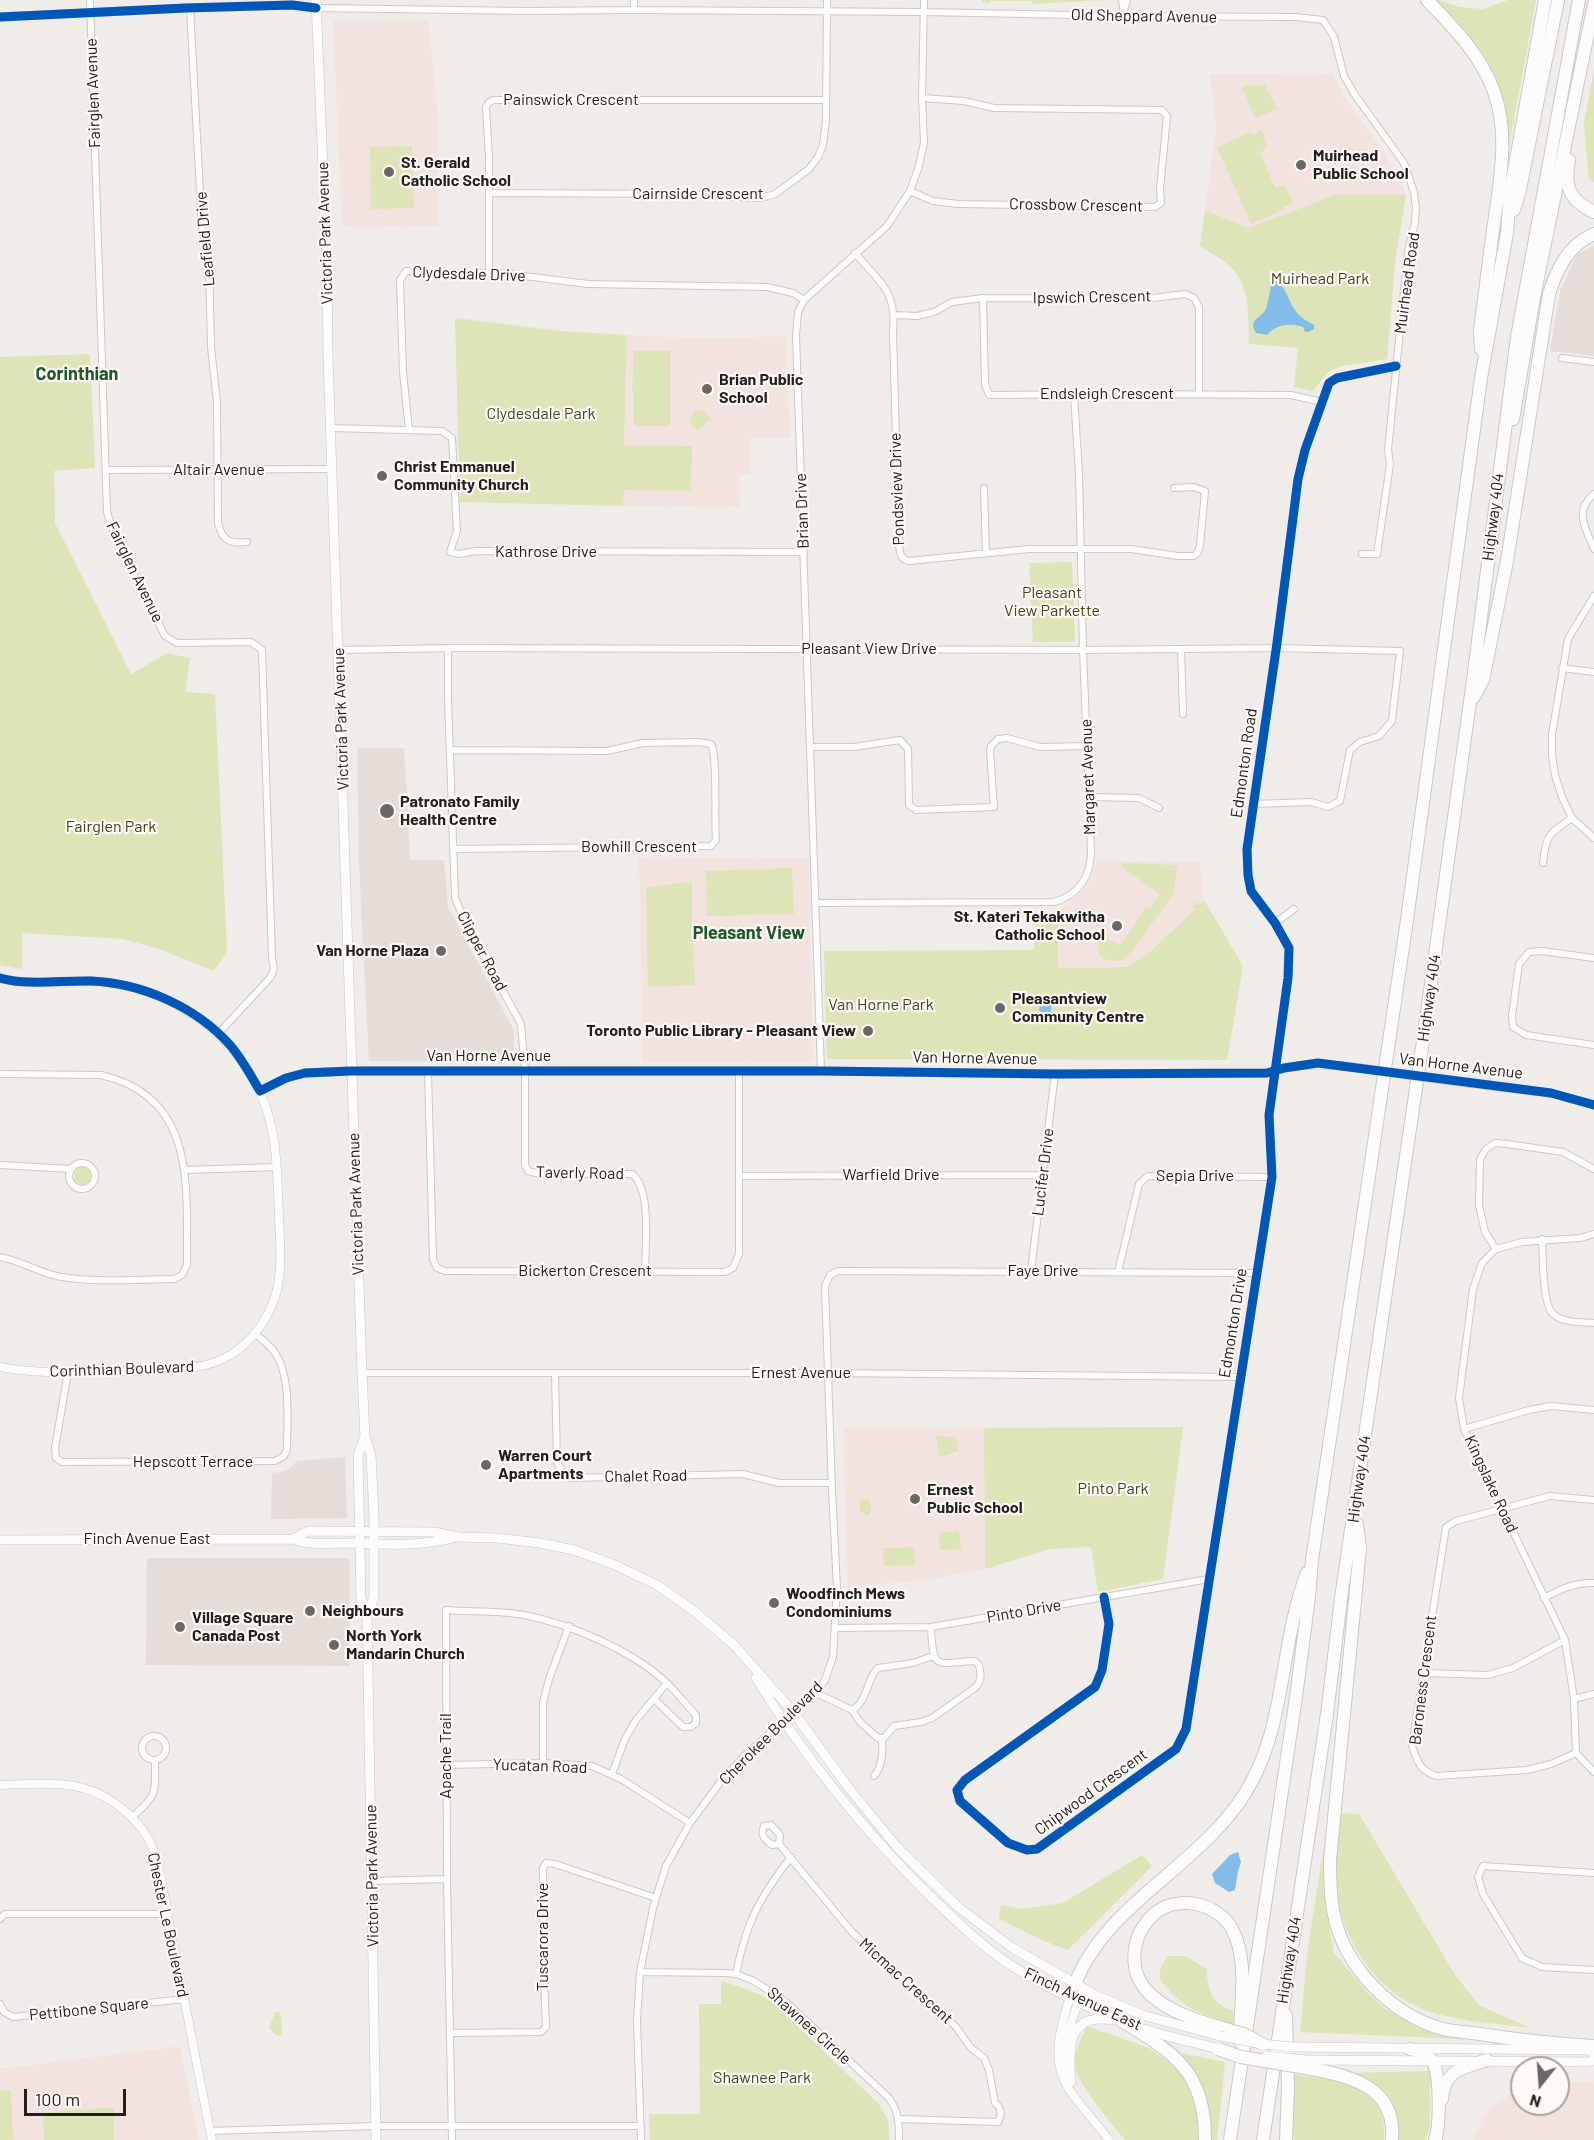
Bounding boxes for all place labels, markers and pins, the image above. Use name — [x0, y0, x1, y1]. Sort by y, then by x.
place label: Muirhead Public School — [1313, 146, 1409, 184]
place label: St. Gerald Catholic School — [401, 153, 511, 191]
marker: Muirhead Public School — [1294, 158, 1308, 172]
marker: St. Gerald Catholic School — [382, 165, 396, 179]
place label: Brian Public School — [719, 370, 803, 408]
marker: Brian Public School — [700, 382, 714, 396]
place label: Christ Emmanuel Community Church — [394, 457, 529, 495]
marker: Christ Emmanuel Community Church — [375, 469, 389, 483]
place label: Patronato Family Health Centre — [400, 792, 520, 830]
marker: Patronato Family Health Centre — [378, 802, 396, 820]
place label: St. Kateri Tekakwitha Catholic School — [954, 907, 1105, 945]
marker: St. Kateri Tekakwitha Catholic School — [1110, 919, 1124, 933]
place label: Van Horne Plaza — [316, 941, 429, 961]
marker: Van Horne Plaza — [434, 944, 448, 958]
place label: Pleasantview Community Centre — [1012, 989, 1144, 1027]
marker: Pleasantview Community Centre — [993, 1001, 1007, 1015]
place label: Toronto Public Library - Pleasant View — [586, 1021, 856, 1041]
marker: Toronto Public Library - Pleasant View — [861, 1024, 875, 1038]
place label: Warren Court Apartments — [498, 1446, 592, 1484]
marker: Warren Court Apartments — [479, 1458, 493, 1472]
place label: Ernest Public School — [927, 1480, 1023, 1518]
marker: Ernest Public School — [908, 1492, 922, 1506]
place label: Woodfinch Mews Condominiums — [786, 1584, 905, 1622]
marker: Woodfinch Mews Condominiums — [767, 1596, 781, 1610]
place label: Neighbours — [322, 1601, 404, 1621]
marker: Neighbours — [303, 1604, 317, 1618]
place label: Village Square Canada Post — [192, 1608, 294, 1646]
marker: Village Square Canada Post — [173, 1620, 187, 1634]
place label: North York Mandarin Church — [346, 1626, 465, 1664]
marker: North York Mandarin Church — [327, 1638, 341, 1652]

